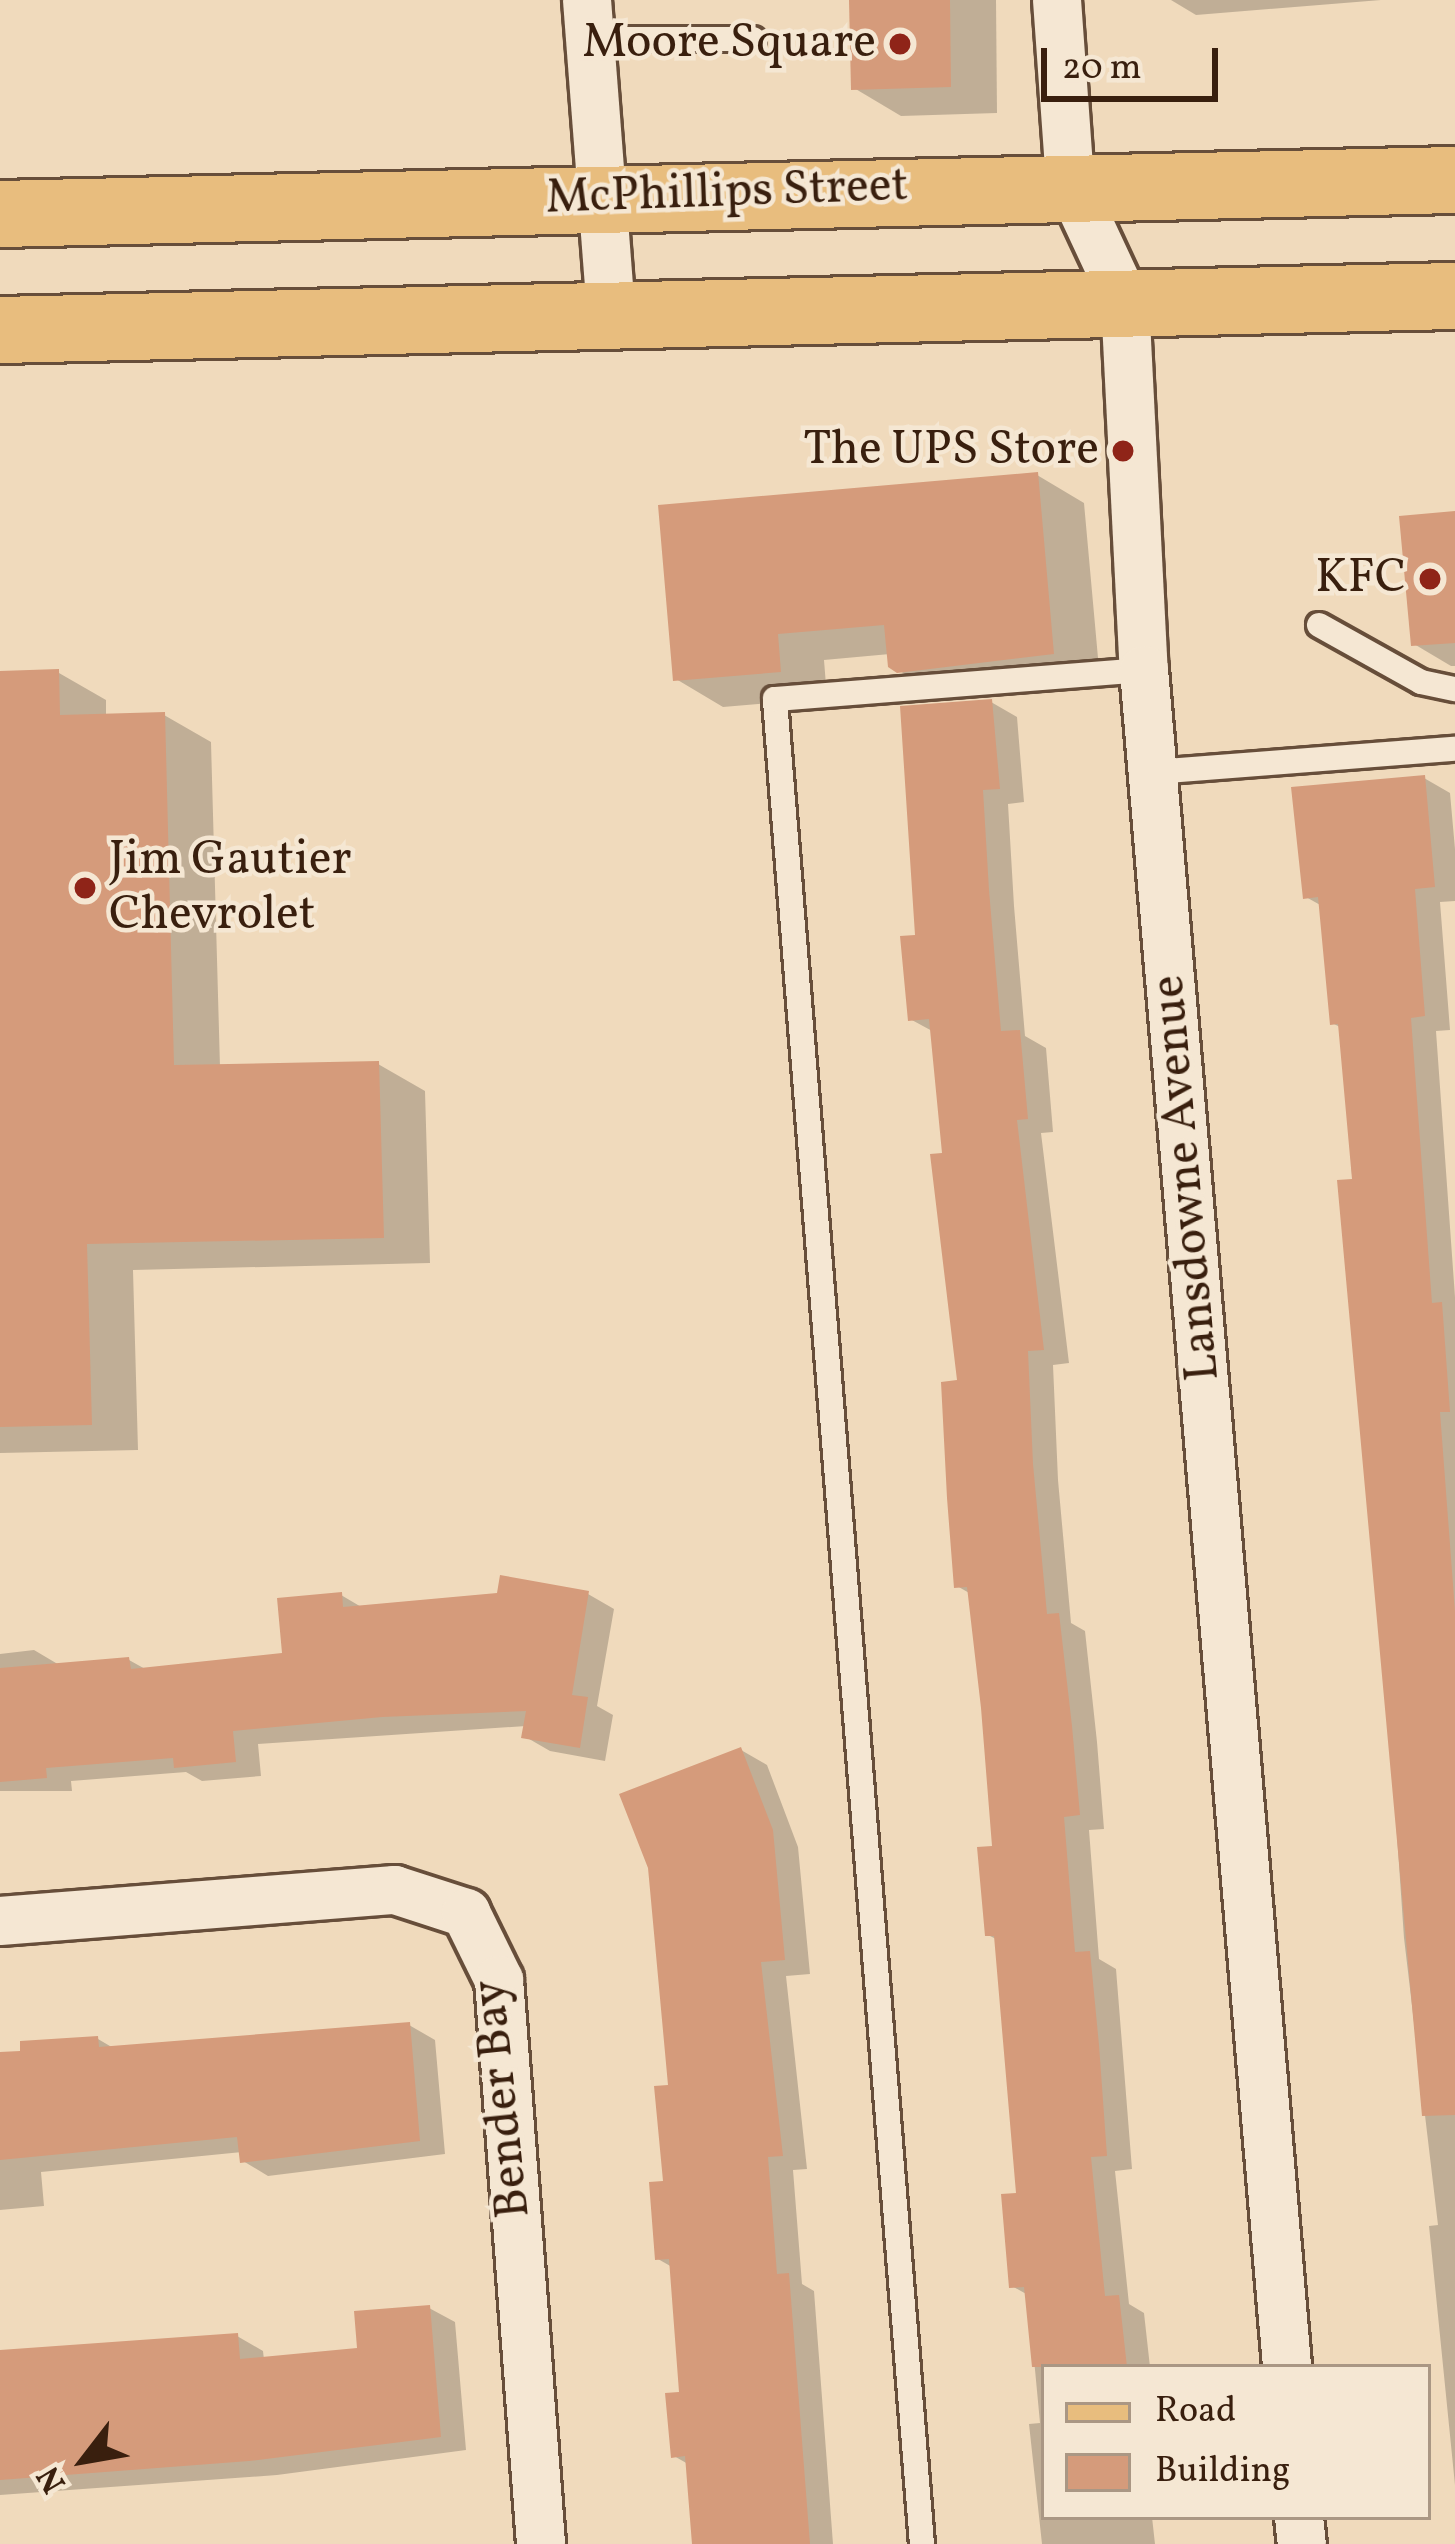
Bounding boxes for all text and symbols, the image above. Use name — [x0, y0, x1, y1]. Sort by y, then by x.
place label: Moore Square — [582, 15, 876, 73]
scale bar — [1047, 24, 1224, 98]
marker: Moore Square — [887, 31, 913, 57]
text: 20 m — [1062, 44, 1142, 94]
street label: McPhillips Street — [545, 158, 909, 228]
place label: The UPS Store — [803, 422, 1099, 480]
marker: The UPS Store — [1110, 438, 1136, 464]
place label: KFC — [1315, 550, 1406, 608]
marker: KFC — [1417, 566, 1443, 592]
place label: Jim Gautier Chevrolet — [109, 831, 352, 944]
marker: Jim Gautier Chevrolet — [72, 875, 98, 901]
street label: Lansdowne Avenue — [1141, 973, 1233, 1383]
street label: Bender Bay — [462, 1977, 544, 2221]
legend — [1041, 2364, 1431, 2520]
text: Road — [1155, 2387, 1236, 2437]
north arrow — [24, 2400, 144, 2520]
text: Building — [1155, 2447, 1290, 2497]
text: N — [27, 2456, 79, 2501]

